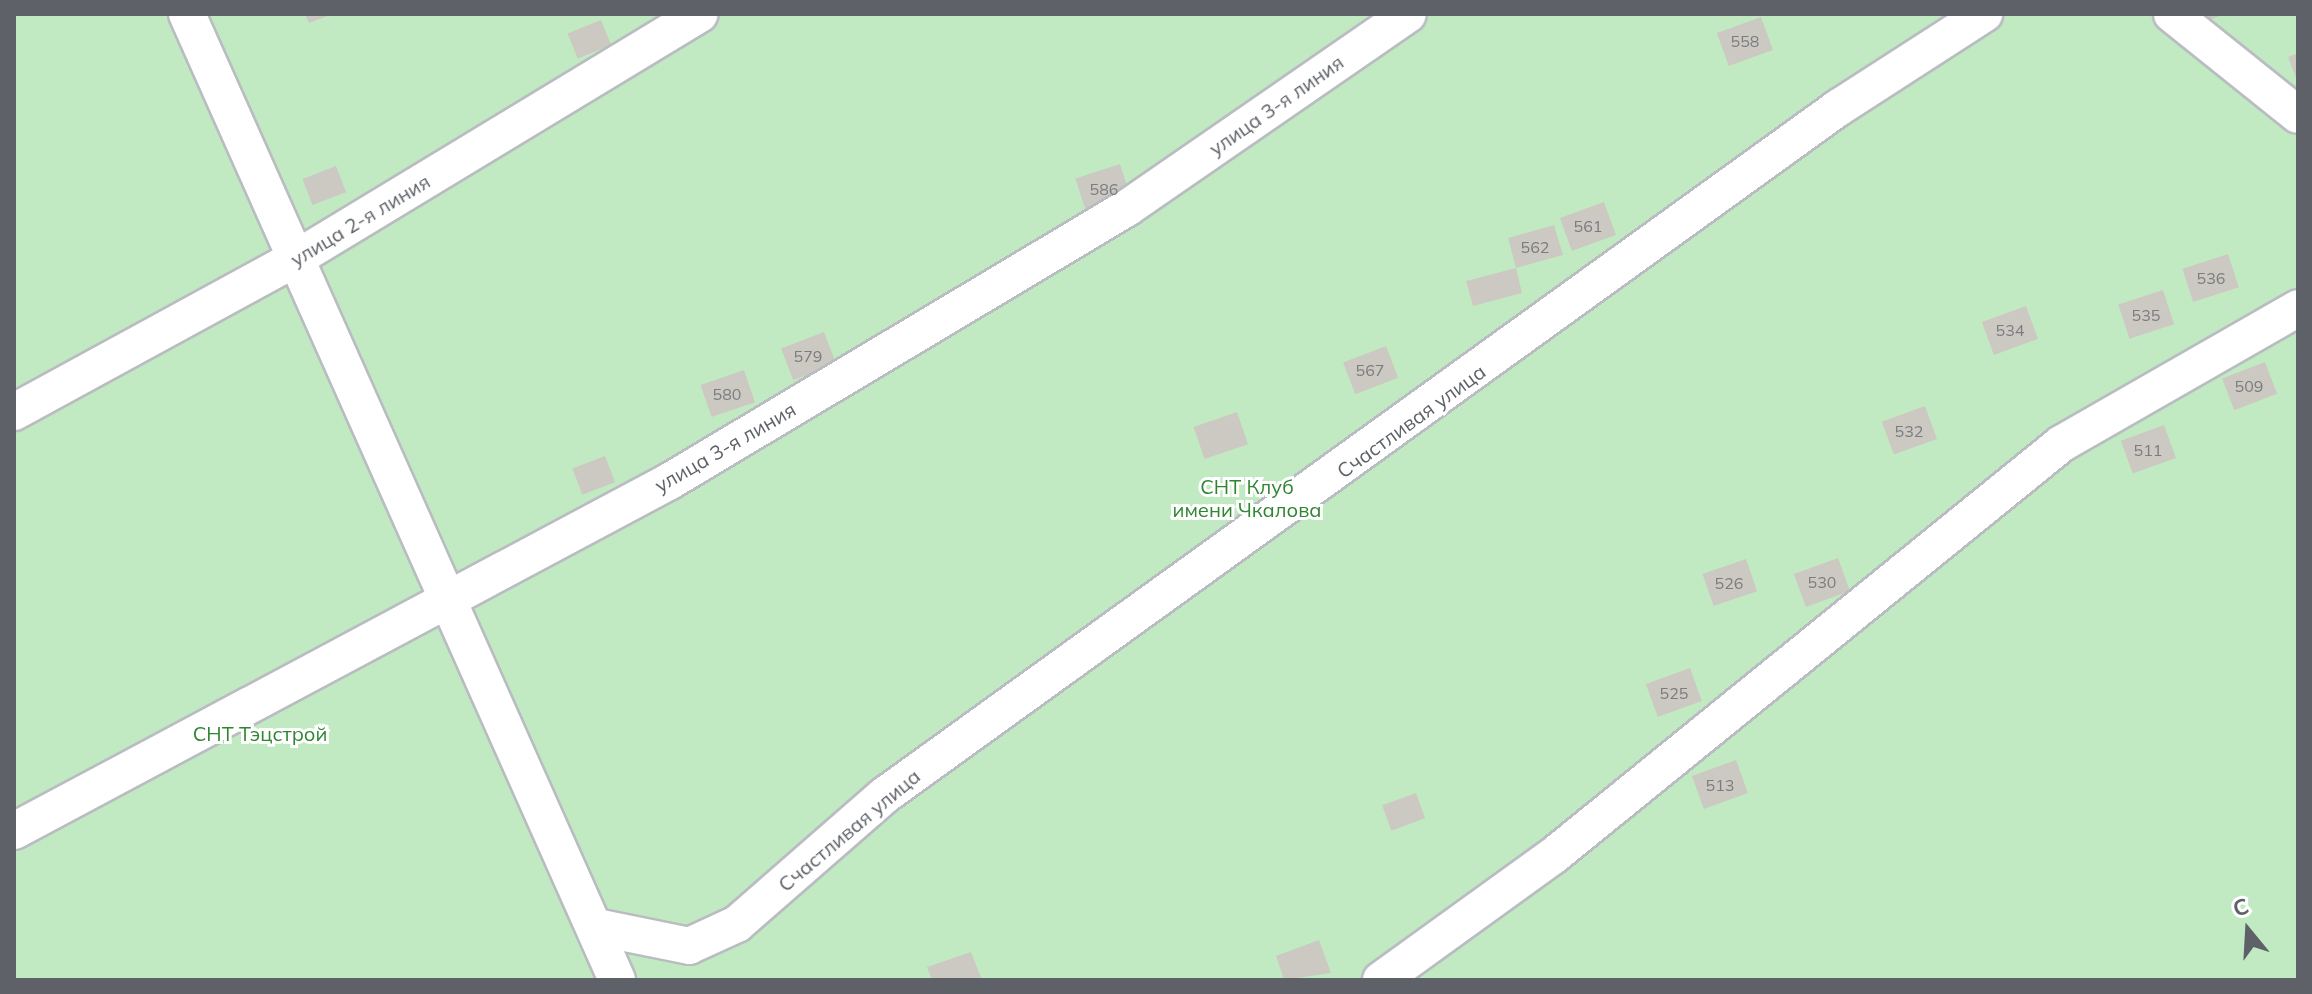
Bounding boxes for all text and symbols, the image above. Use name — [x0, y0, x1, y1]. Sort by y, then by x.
house number: 558 — [1731, 31, 1759, 51]
street label: улица 3-я линия — [1204, 50, 1348, 160]
street label: улица 2-я линия — [286, 169, 434, 271]
house number: 586 — [1090, 179, 1118, 199]
house number: 561 — [1574, 216, 1602, 236]
house number: 562 — [1521, 237, 1549, 257]
house number: 536 — [2197, 268, 2225, 288]
house number: 535 — [2132, 305, 2160, 325]
house number: 534 — [1996, 320, 2024, 340]
house number: 579 — [794, 346, 822, 366]
street label: Счастливая улица — [1332, 359, 1490, 483]
house number: 567 — [1356, 360, 1384, 380]
house number: 509 — [2235, 376, 2263, 396]
house number: 580 — [713, 384, 741, 404]
street label: улица 3-я линия — [650, 397, 800, 497]
house number: 532 — [1895, 421, 1923, 441]
house number: 511 — [2134, 440, 2162, 460]
park label: СНТ Клуб имени Чкалова — [1172, 474, 1322, 521]
house number: 530 — [1808, 572, 1836, 592]
house number: 526 — [1715, 573, 1743, 593]
house number: 525 — [1660, 683, 1688, 703]
park label: СНТ Тэцстрой — [193, 721, 327, 745]
street label: Счастливая улица — [773, 764, 925, 896]
house number: 513 — [1706, 775, 1734, 795]
north arrow — [2208, 890, 2288, 970]
text: С — [2229, 892, 2252, 923]

